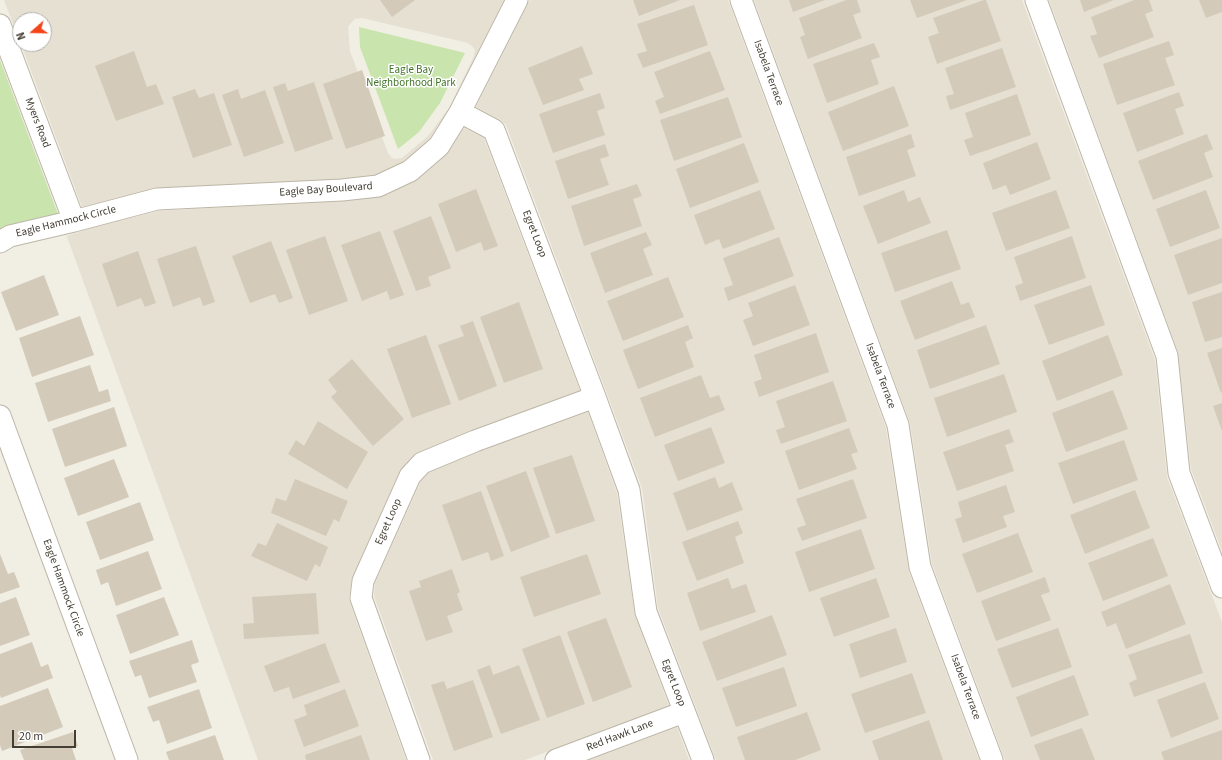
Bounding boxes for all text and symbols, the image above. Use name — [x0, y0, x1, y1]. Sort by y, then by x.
north arrow — [12, 12, 52, 52]
text: N — [13, 30, 29, 42]
street label: Isabela Terrace — [750, 38, 786, 108]
park label: Eagle Bay Neighborhood Park — [366, 64, 456, 90]
street label: Myers Road — [21, 96, 53, 150]
street label: Eagle Bay Boulevard — [279, 180, 373, 200]
street label: Eagle Hammock Circle — [14, 203, 118, 241]
street label: Egret Loop — [519, 209, 549, 259]
street label: Isabela Terrace — [862, 341, 898, 411]
street label: Egret Loop — [373, 497, 405, 547]
street label: Eagle Hammock Circle — [39, 537, 87, 639]
street label: Isabela Terrace — [947, 652, 983, 722]
street label: Egret Loop — [658, 658, 688, 708]
street label: Red Hawk Lane — [585, 717, 655, 755]
scale bar — [14, 722, 78, 748]
text: 20 m — [19, 728, 43, 745]

